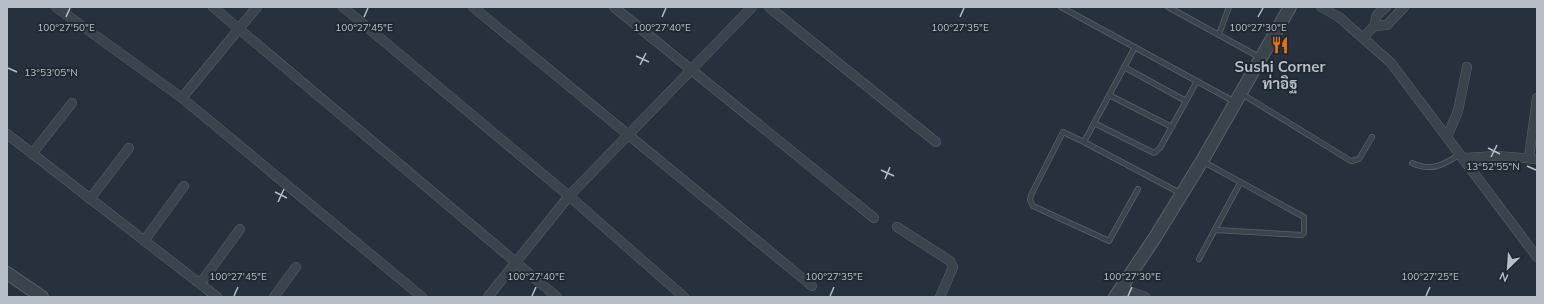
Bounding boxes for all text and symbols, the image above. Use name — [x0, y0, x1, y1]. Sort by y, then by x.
text: 100°27'50"E — [37, 21, 95, 34]
text: 100°27'45"E — [335, 21, 393, 34]
text: 100°27'40"E — [633, 21, 691, 34]
text: 100°27'35"E — [931, 21, 989, 34]
text: 100°27'30"E — [1229, 21, 1287, 34]
restaurant icon: Sushi Corner ท่าอิฐ — [1270, 35, 1290, 55]
place label: Sushi Corner ท่าอิฐ — [1235, 57, 1326, 94]
text: 13°53'05"N — [24, 66, 78, 79]
text: 13°52'55"N — [1466, 160, 1520, 173]
north arrow — [1488, 248, 1528, 288]
text: N — [1497, 269, 1510, 285]
text: 100°27'45"E — [209, 270, 267, 283]
text: 100°27'40"E — [507, 270, 565, 283]
text: 100°27'35"E — [805, 270, 863, 283]
text: 100°27'30"E — [1103, 270, 1161, 283]
text: 100°27'25"E — [1401, 270, 1459, 283]

